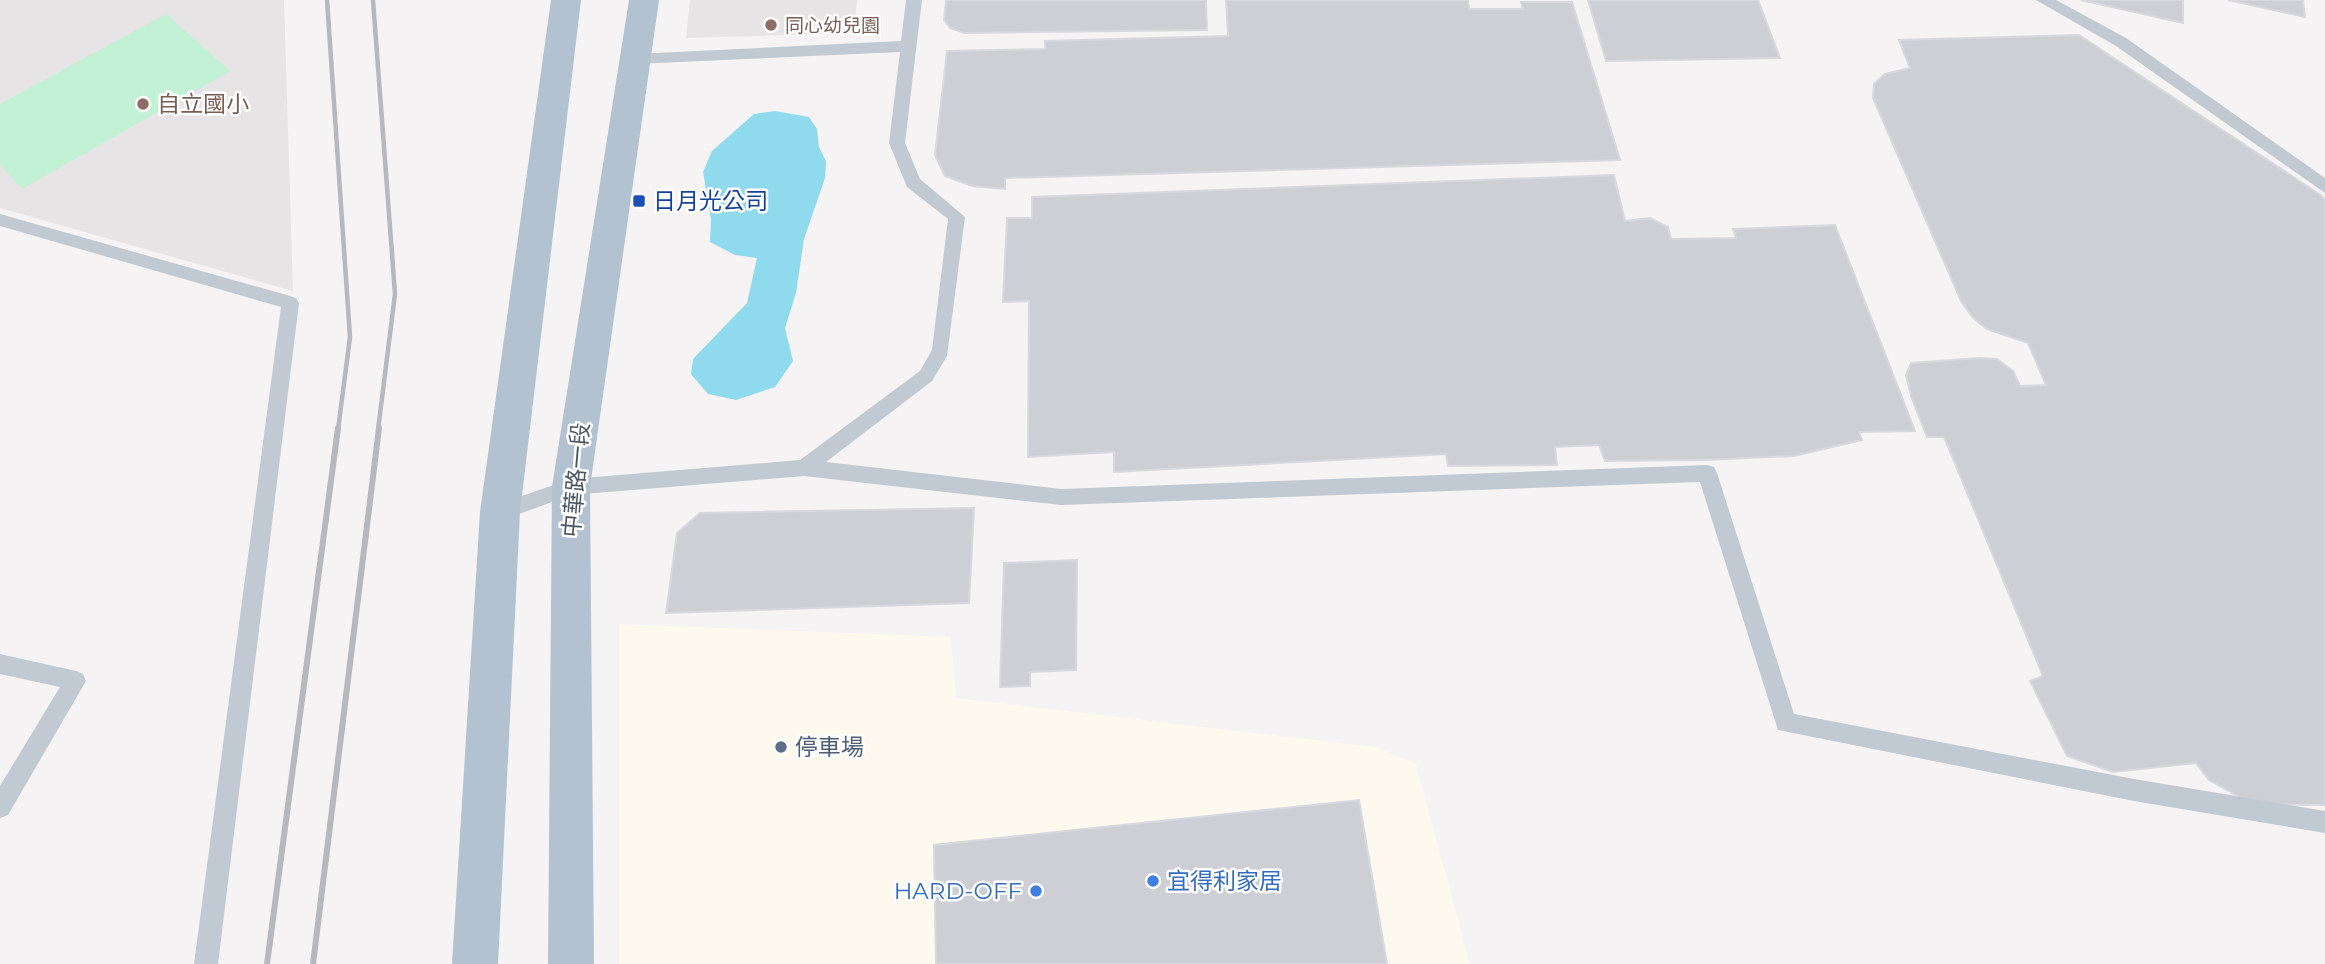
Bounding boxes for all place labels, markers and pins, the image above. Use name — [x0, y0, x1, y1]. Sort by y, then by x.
place label: 同心幼兒園 — [785, 14, 880, 37]
marker: 同心幼兒園 — [763, 17, 779, 33]
place label: 自立國小 — [157, 90, 249, 118]
marker: 自立國小 — [135, 96, 151, 112]
place label: 日月光公司 — [653, 187, 768, 215]
marker: 日月光公司 — [631, 193, 647, 209]
place label: 停車場 — [795, 733, 864, 761]
marker: 停車場 — [773, 739, 789, 755]
place label: 宜得利家居 — [1167, 867, 1282, 895]
marker: 宜得利家居 — [1145, 873, 1161, 889]
place label: HARD-OFF — [894, 877, 1022, 905]
marker: HARD-OFF — [1028, 883, 1044, 899]

